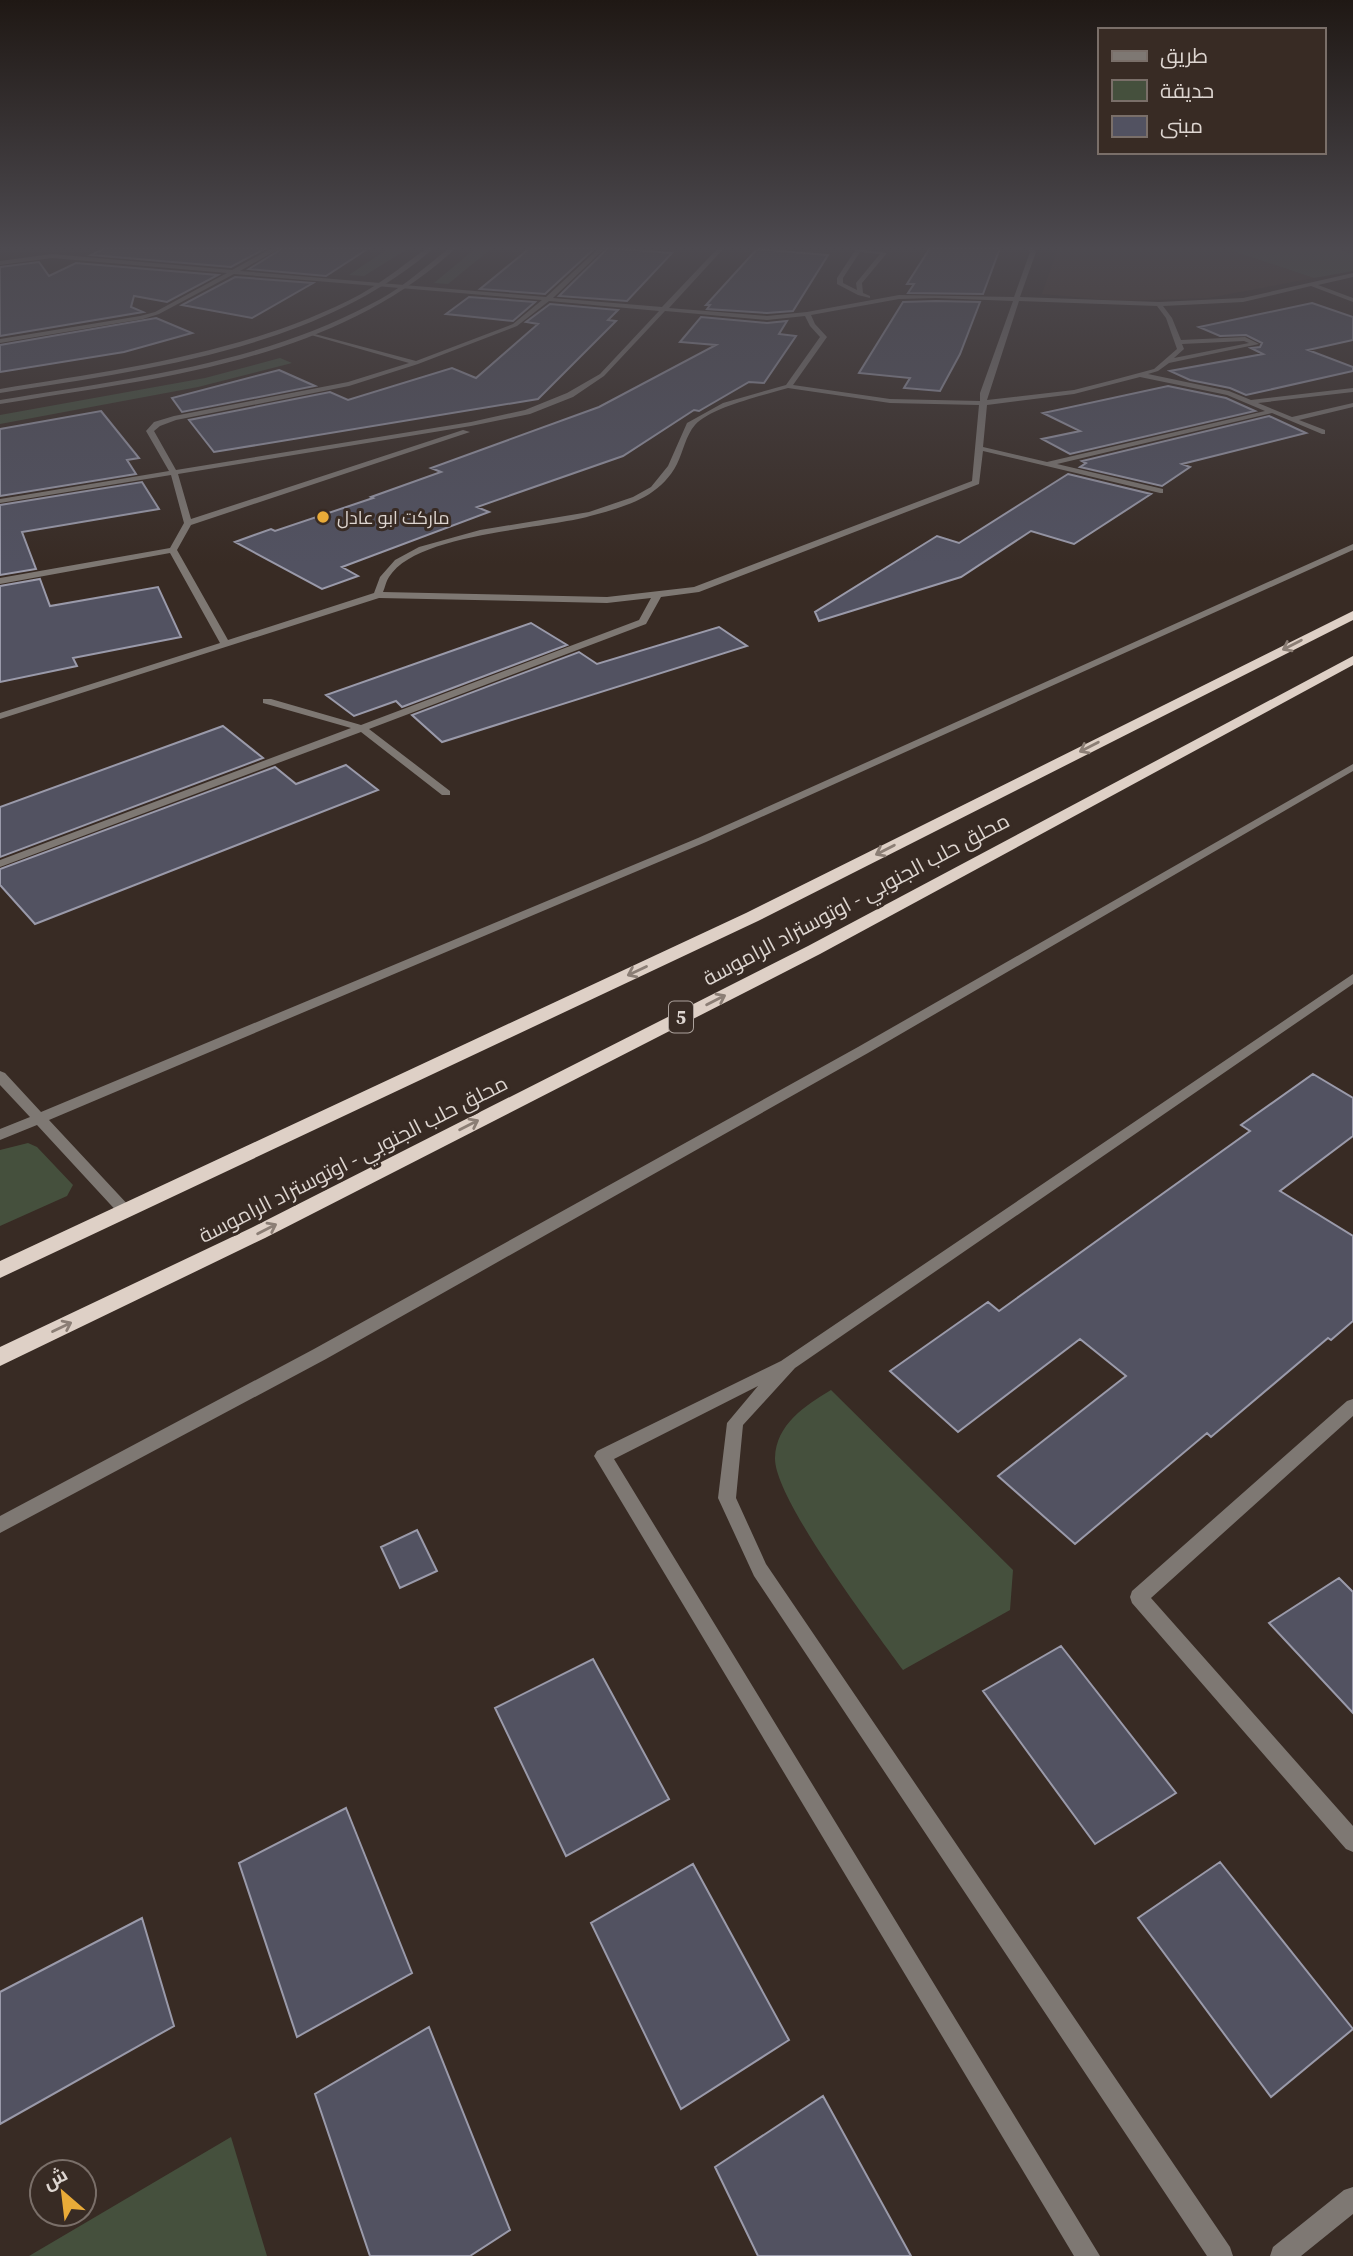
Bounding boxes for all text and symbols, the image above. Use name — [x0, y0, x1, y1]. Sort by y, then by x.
legend — [1098, 28, 1325, 154]
text: طريق — [1160, 41, 1208, 70]
text: حديقة — [1160, 76, 1214, 105]
text: مبنى — [1160, 111, 1203, 140]
place label: ماركت ابو عادل — [337, 505, 450, 530]
marker: ماركت ابو عادل — [315, 509, 331, 525]
one-way arrow — [1282, 639, 1303, 653]
one-way arrow — [1079, 741, 1099, 755]
street label: محلق حلب الجنوبي - اوتوستراد الراموسة — [698, 806, 1015, 994]
one-way arrow — [875, 843, 896, 857]
one-way arrow — [627, 965, 648, 978]
one-way arrow — [705, 992, 725, 1006]
road number: 5 — [669, 1001, 693, 1032]
street label: محلق حلب الجنوبي - اوتوستراد الراموسة — [194, 1068, 513, 1252]
one-way arrow — [458, 1118, 479, 1132]
one-way arrow — [256, 1221, 277, 1235]
one-way arrow — [51, 1320, 72, 1334]
north arrow — [28, 2158, 98, 2228]
text: ش — [38, 2161, 72, 2195]

